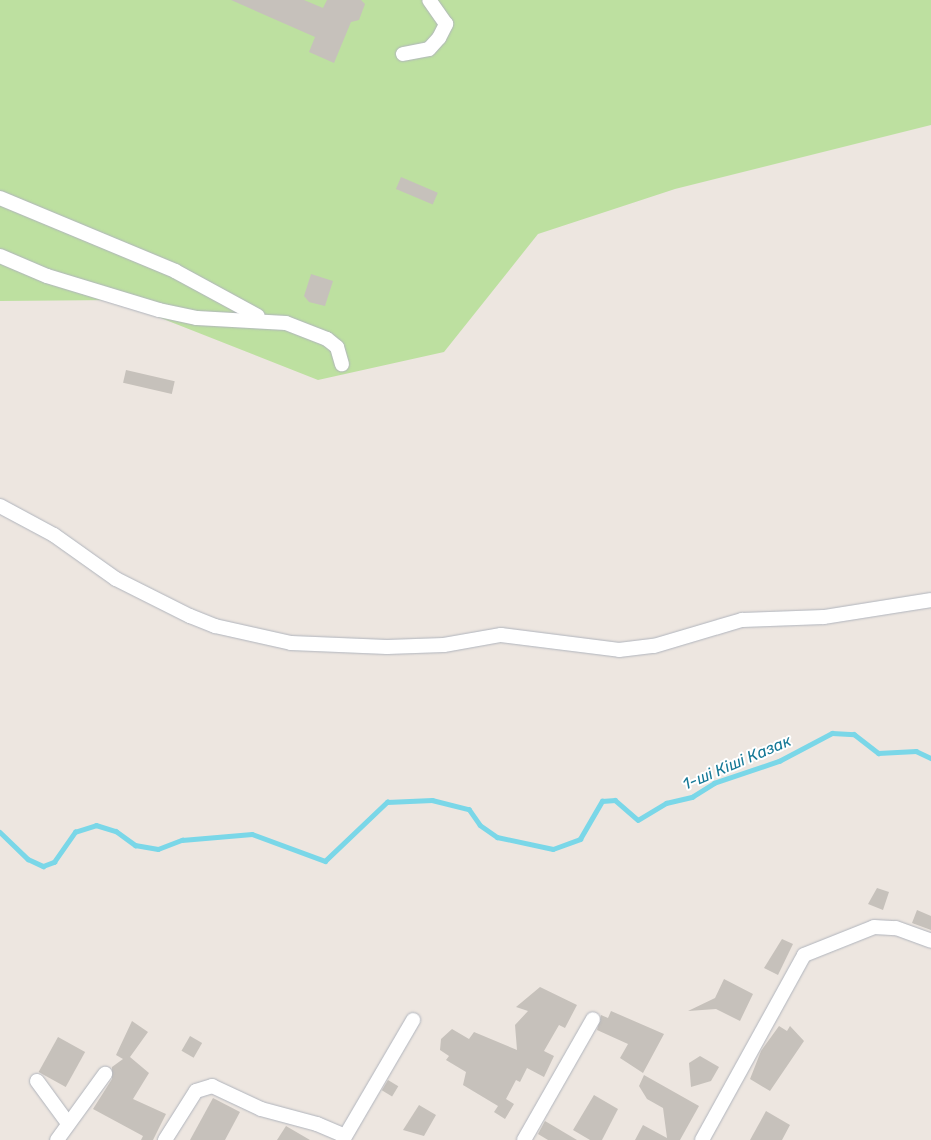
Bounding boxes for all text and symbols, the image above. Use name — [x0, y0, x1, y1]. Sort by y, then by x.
water label: 1-ші Кіші Казак — [680, 732, 794, 794]

